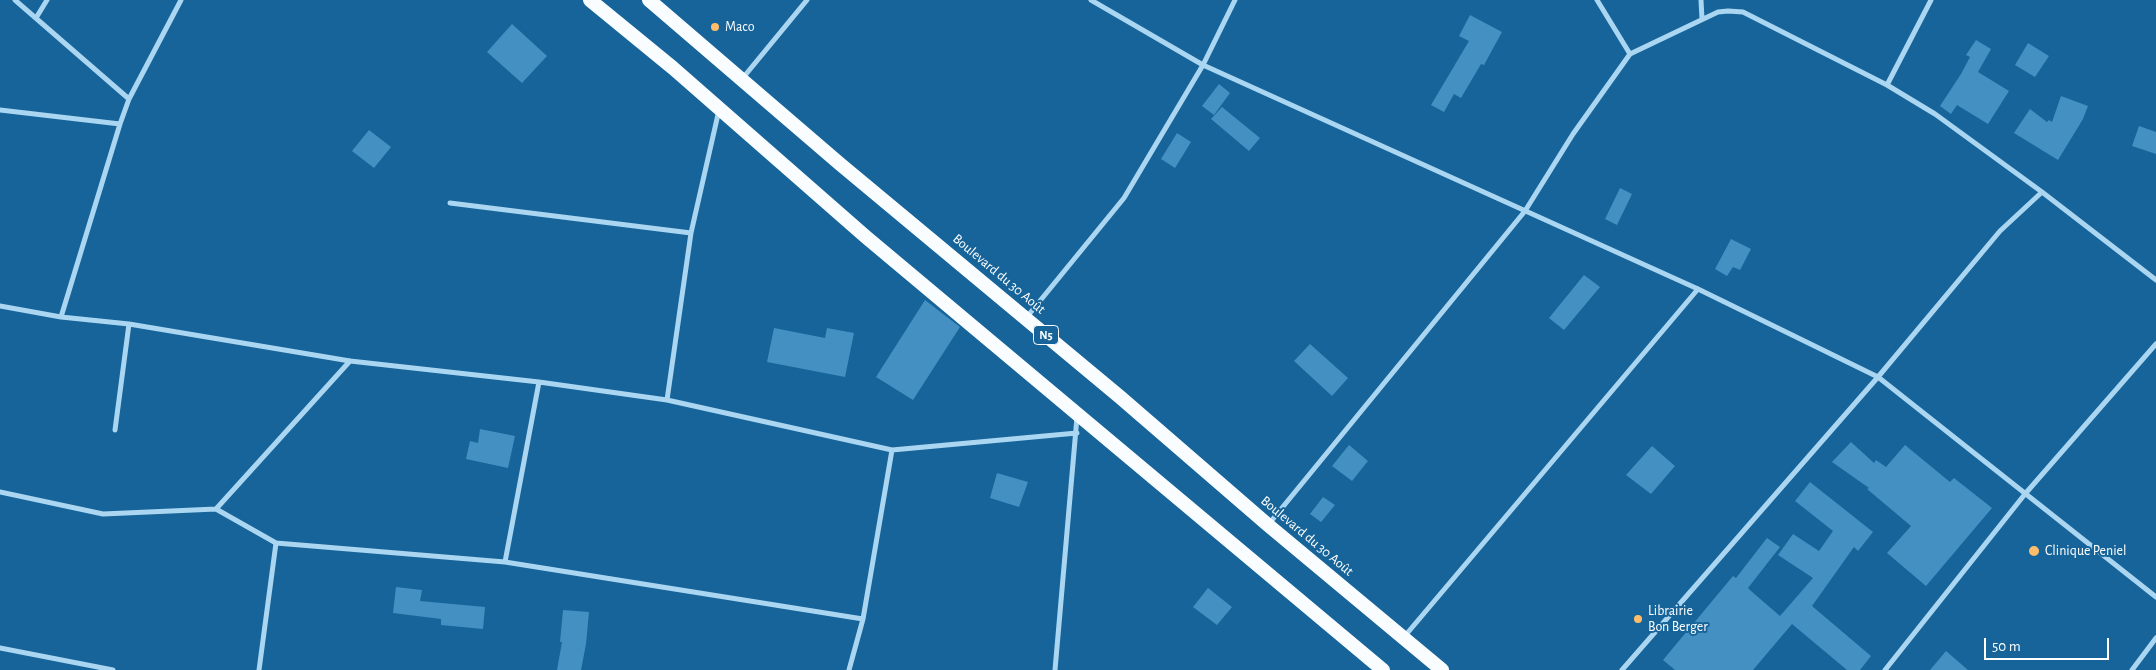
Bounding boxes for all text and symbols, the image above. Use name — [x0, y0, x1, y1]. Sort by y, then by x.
place label: Maco — [725, 19, 755, 35]
marker: Maco — [709, 21, 721, 33]
street label: Boulevard du 30 Août — [949, 230, 1049, 318]
road number: N5 — [1034, 326, 1058, 344]
street label: Boulevard du 30 Août — [1257, 492, 1357, 580]
place label: Clinique Peniel — [2045, 543, 2126, 559]
marker: Clinique Peniel — [2027, 544, 2041, 558]
place label: Librairie Bon Berger — [1648, 603, 1708, 636]
marker: Librairie Bon Berger — [1632, 613, 1644, 625]
scale bar — [1986, 628, 2111, 660]
text: 50 m — [1992, 639, 2021, 654]

